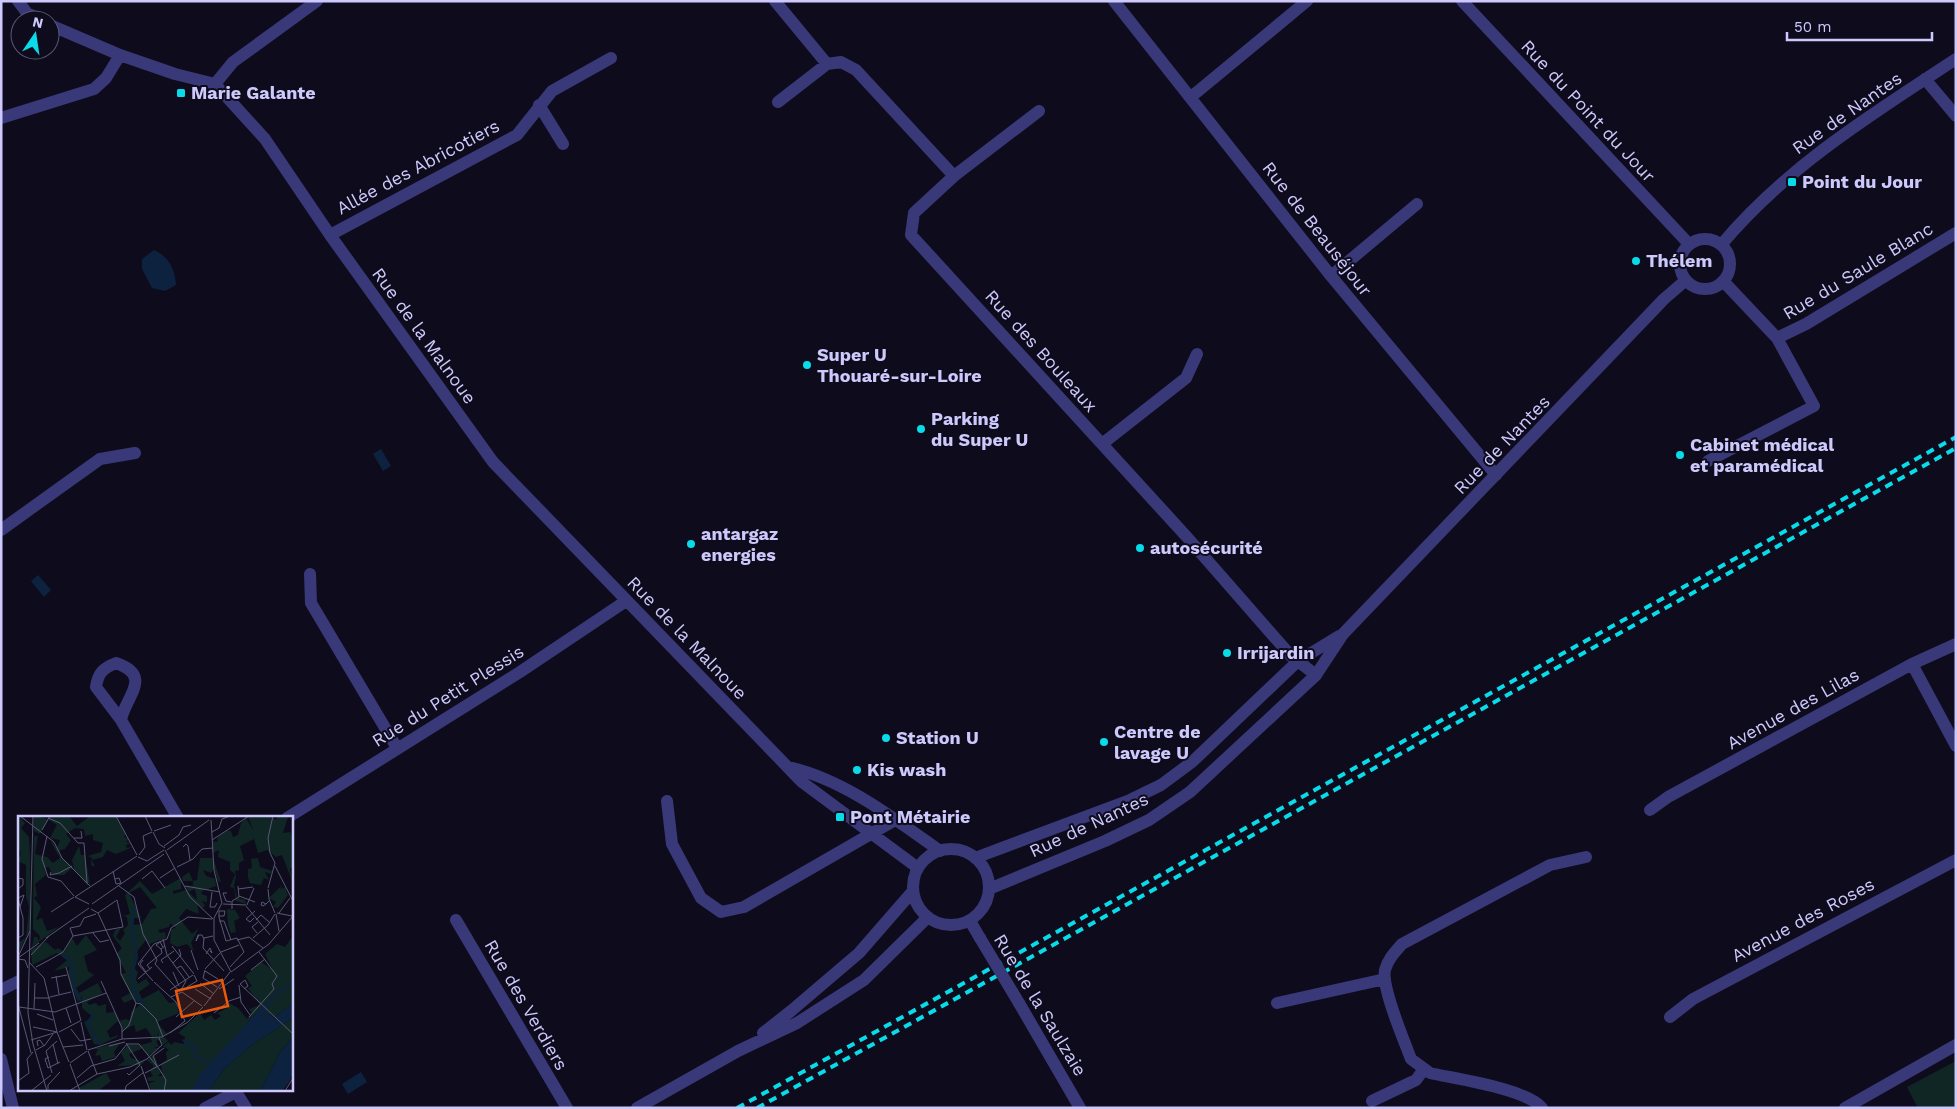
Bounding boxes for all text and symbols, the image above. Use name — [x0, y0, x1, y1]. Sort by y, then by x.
north arrow — [10, 10, 60, 60]
scale bar — [1787, 10, 1932, 42]
text: N — [31, 13, 45, 31]
text: 50 m — [1794, 18, 1831, 36]
street label: Rue du Point du Jour — [1517, 35, 1660, 186]
street label: Rue de Nantes — [1788, 67, 1906, 158]
place label: Marie Galante — [191, 82, 316, 103]
marker: Marie Galante — [175, 87, 187, 99]
street label: Allée des Abricotiers — [333, 115, 503, 218]
street label: Rue de Beauséjour — [1258, 157, 1376, 300]
place label: Point du Jour — [1802, 171, 1922, 192]
marker: Point du Jour — [1786, 176, 1798, 188]
street label: Rue du Saule Blanc — [1779, 217, 1937, 324]
place label: Thélem — [1646, 250, 1712, 271]
marker: Thélem — [1630, 255, 1642, 267]
street label: Rue de la Malnoue — [368, 264, 481, 408]
street label: Rue des Bouleaux — [981, 285, 1102, 416]
place label: Super U Thouaré-sur-Loire — [817, 344, 982, 386]
marker: Super U Thouaré-sur-Loire — [801, 359, 813, 371]
street label: Rue de Nantes — [1449, 391, 1554, 498]
place label: Parking du Super U — [931, 408, 1028, 450]
marker: Parking du Super U — [915, 423, 927, 435]
place label: Cabinet médical et paramédical — [1690, 434, 1834, 476]
marker: Cabinet médical et paramédical — [1674, 449, 1686, 461]
place label: antargaz energies — [701, 523, 778, 565]
place label: autosécurité — [1150, 537, 1263, 558]
marker: antargaz energies — [685, 538, 697, 550]
marker: autosécurité — [1134, 542, 1146, 554]
street label: Rue de la Malnoue — [623, 572, 752, 704]
street label: Rue du Petit Plessis — [368, 640, 528, 751]
place label: Irrijardin — [1237, 642, 1314, 663]
marker: Irrijardin — [1221, 647, 1233, 659]
street label: Avenue des Lilas — [1723, 664, 1863, 754]
place label: Centre de lavage U — [1114, 721, 1201, 763]
place label: Station U — [896, 727, 979, 748]
marker: Station U — [880, 732, 892, 744]
marker: Centre de lavage U — [1098, 736, 1110, 748]
place label: Kis wash — [867, 759, 946, 780]
marker: Kis wash — [851, 764, 863, 776]
street label: Rue de Nantes — [1026, 788, 1152, 861]
place label: Pont Métairie — [850, 806, 970, 827]
marker: Pont Métairie — [834, 811, 846, 823]
inset map — [18, 816, 292, 1092]
street label: Avenue des Roses — [1728, 873, 1878, 966]
street label: Rue de la Saulzaie — [990, 930, 1091, 1079]
street label: Rue des Verdiers — [481, 936, 572, 1074]

